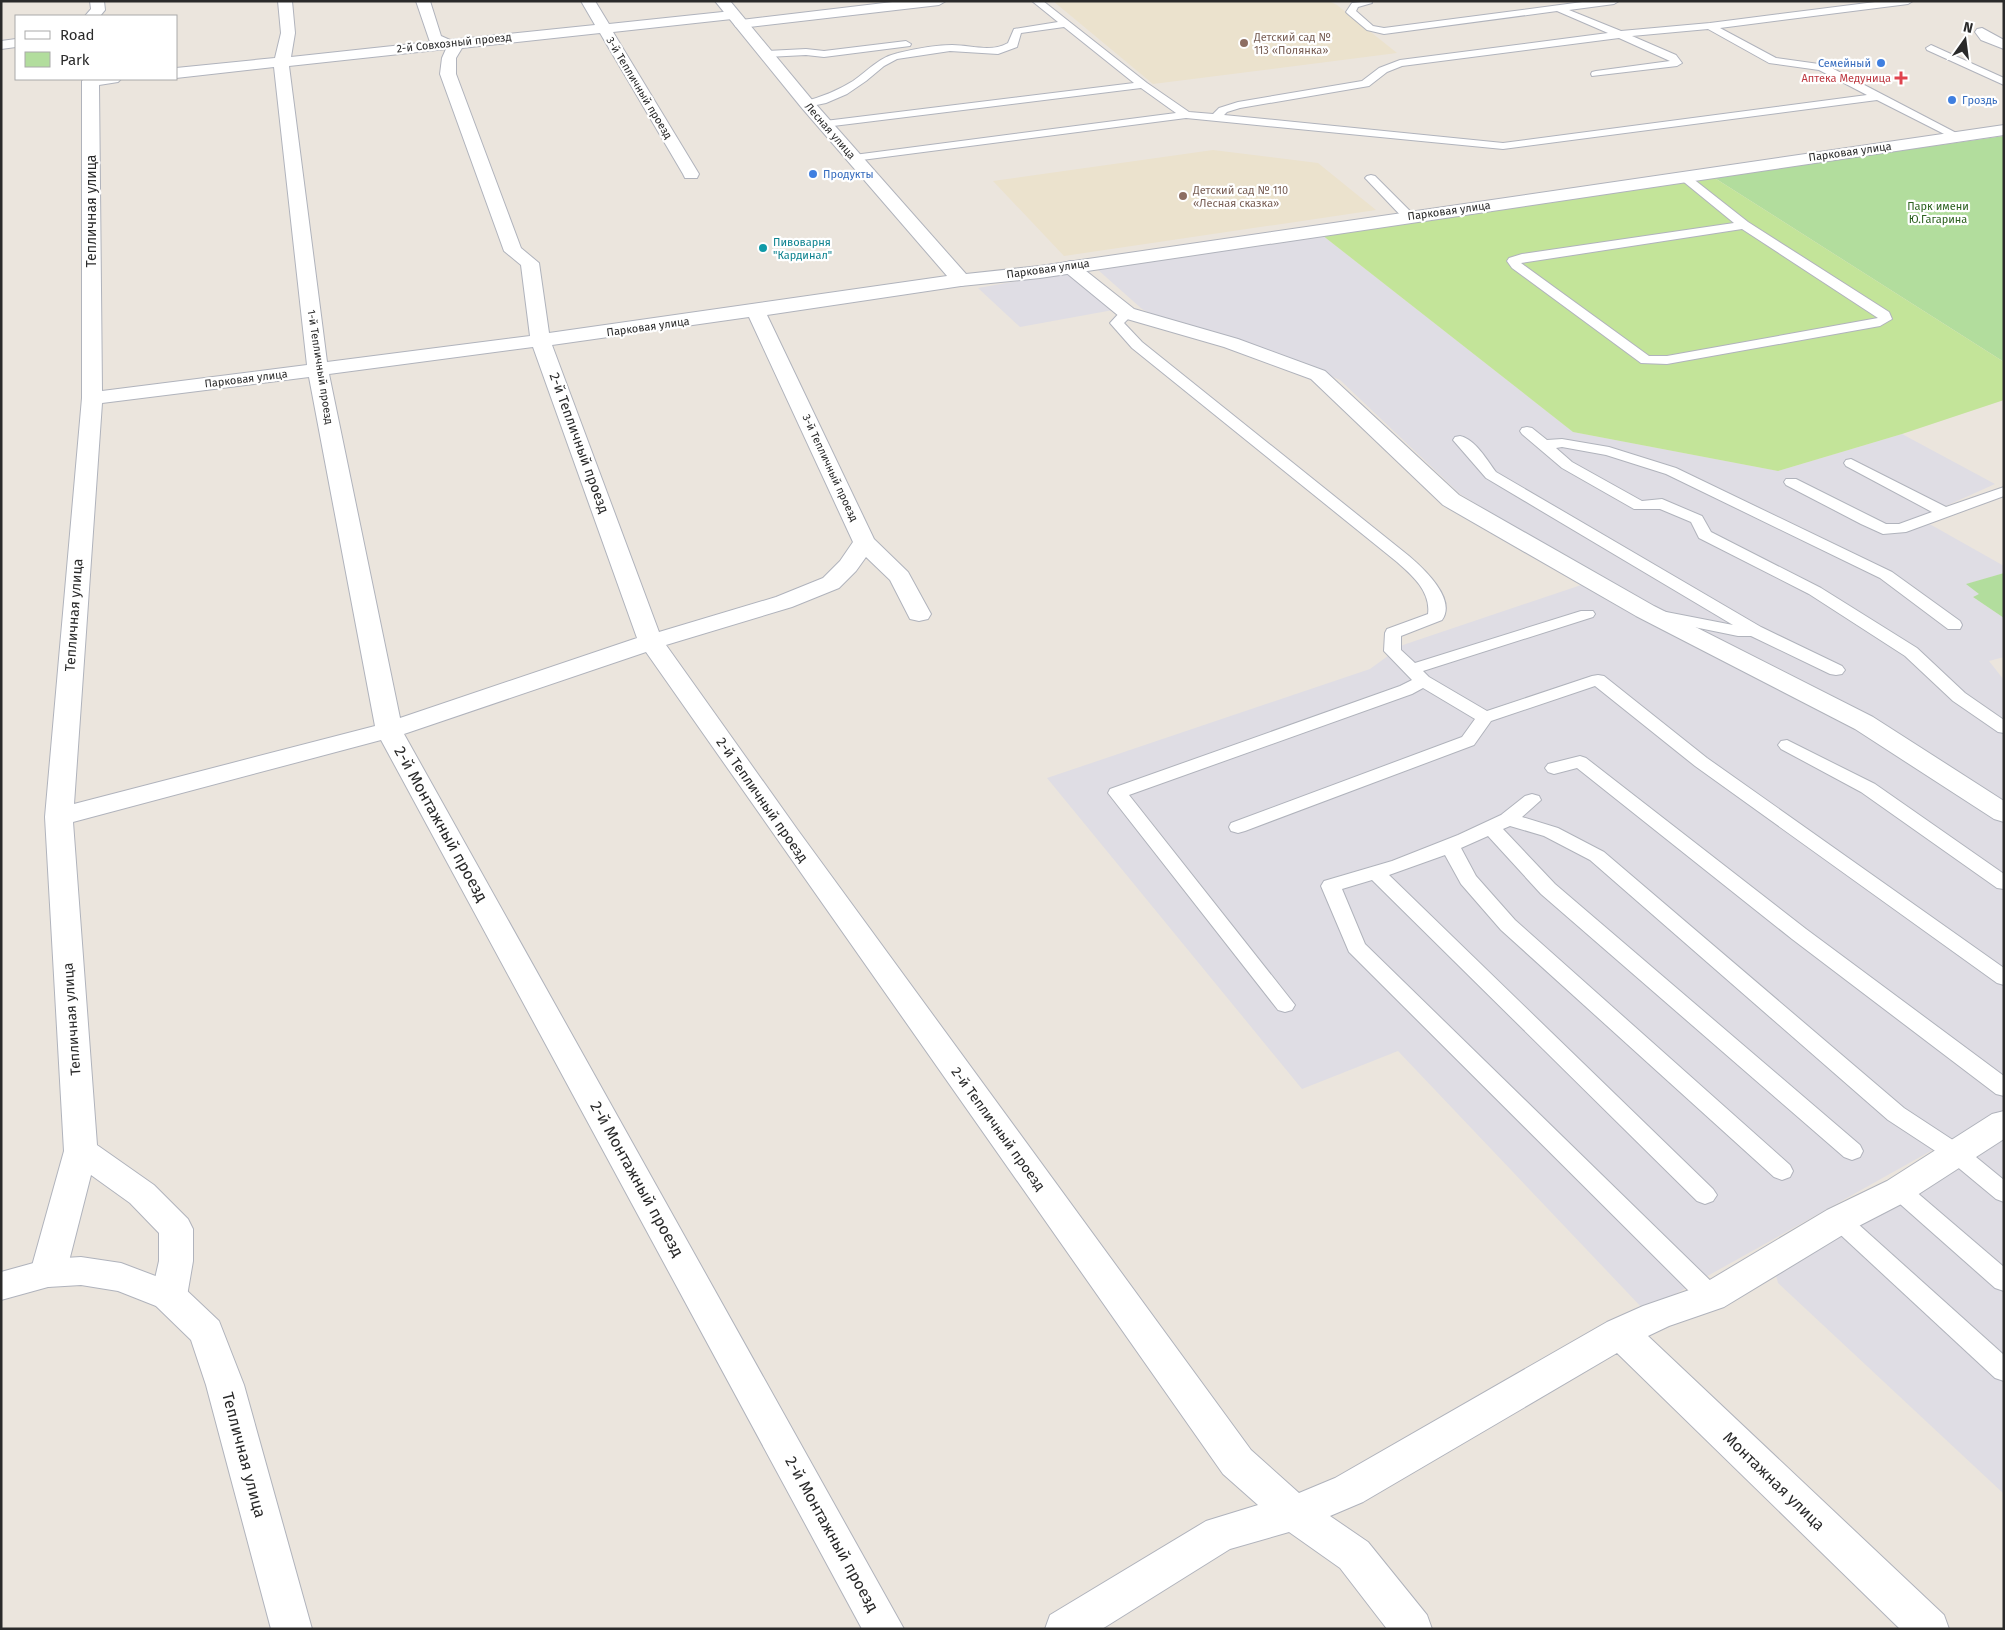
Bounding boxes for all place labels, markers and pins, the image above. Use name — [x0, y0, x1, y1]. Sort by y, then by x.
place label: Детский сад № 113 «Полянка» — [1253, 31, 1331, 57]
marker: Детский сад № 113 «Полянка» — [1238, 37, 1250, 49]
place label: Семейный — [1818, 57, 1871, 70]
marker: Семейный — [1875, 57, 1887, 69]
place label: Аптека Медуница — [1802, 72, 1891, 85]
marker: Аптека Медуница — [1895, 72, 1907, 84]
marker: Гроздь — [1946, 94, 1958, 106]
place label: Гроздь — [1962, 94, 1998, 107]
marker: Продукты — [807, 168, 819, 180]
place label: Продукты — [823, 168, 874, 181]
place label: Детский сад № 110 «Лесная сказка» — [1192, 184, 1288, 210]
marker: Детский сад № 110 «Лесная сказка» — [1177, 190, 1189, 202]
place label: Пивоварня "Кардинал" — [773, 236, 832, 262]
marker: Пивоварня "Кардинал" — [757, 242, 769, 254]

